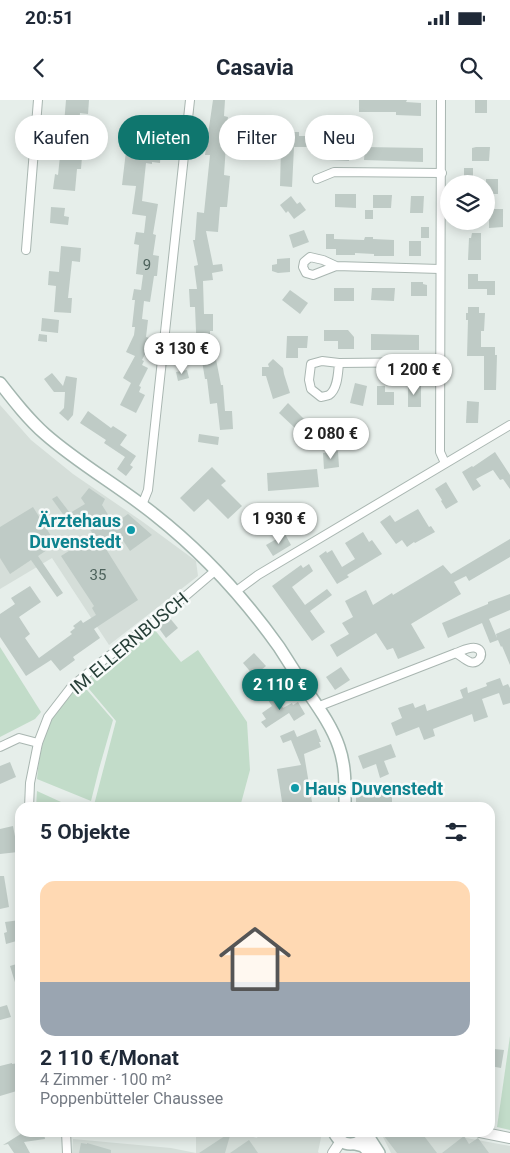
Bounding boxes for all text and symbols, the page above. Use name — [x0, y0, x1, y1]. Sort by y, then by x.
text: 20:51 — [25, 6, 74, 29]
icon: back — [25, 54, 53, 82]
icon: search — [457, 54, 485, 82]
text: Casavia — [216, 55, 294, 80]
chip: Kaufen — [15, 115, 108, 160]
chip: Mieten — [118, 115, 209, 160]
chip: Filter — [219, 115, 295, 160]
chip: Neu — [305, 115, 373, 160]
map controls — [440, 175, 495, 230]
button: layers — [440, 175, 495, 230]
house number: 9 — [143, 256, 151, 274]
pin: 3 130 € — [136, 332, 228, 375]
text: 3 130 € — [155, 339, 209, 358]
pin: 1 200 € — [368, 354, 460, 396]
text: 1 200 € — [387, 360, 441, 379]
pin: 2 080 € — [285, 418, 377, 460]
text: 2 080 € — [304, 424, 358, 443]
pin: 1 930 € — [233, 502, 325, 545]
text: 1 930 € — [252, 509, 306, 528]
place label: Ärztehaus Duvenstedt — [29, 510, 121, 552]
marker: Ärztehaus Duvenstedt — [125, 524, 137, 536]
house number: 35 — [90, 566, 106, 584]
street label: IM ELLERNBUSCH — [66, 588, 192, 698]
pin: 2 110 € — [234, 668, 326, 711]
text: 2 110 € — [253, 675, 307, 694]
place label: Haus Duvenstedt — [305, 778, 443, 799]
marker: Haus Duvenstedt — [289, 782, 301, 794]
icon: filters — [442, 818, 470, 846]
text: 5 Objekte — [40, 820, 130, 844]
icon: home — [210, 914, 300, 1004]
text: 2 110 €/Monat — [40, 1046, 179, 1070]
text: 4 Zimmer · 100 m² — [40, 1070, 171, 1089]
text: Poppenbütteler Chaussee — [40, 1089, 223, 1108]

